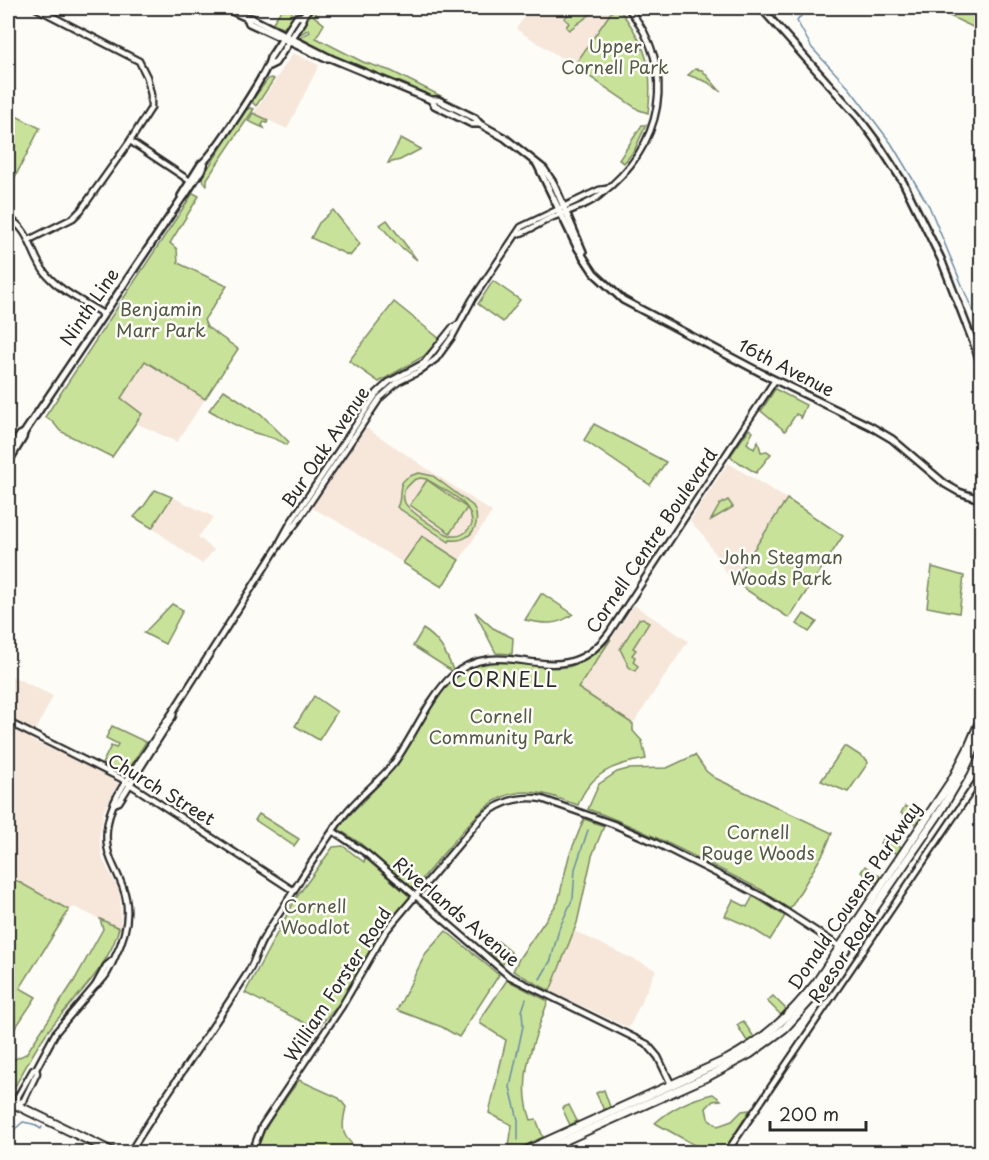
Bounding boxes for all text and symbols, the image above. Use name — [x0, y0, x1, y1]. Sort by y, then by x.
park label: Upper Cornell Park — [561, 32, 669, 80]
street label: Ninth Line — [53, 262, 125, 351]
park label: Benjamin Marr Park — [116, 295, 206, 343]
street label: 16th Avenue — [734, 331, 840, 403]
street label: Bur Oak Avenue — [274, 380, 375, 512]
street label: Cornell Centre Boulevard — [579, 442, 723, 638]
park label: John Stegman Woods Park — [719, 543, 843, 591]
district label: CORNELL — [451, 664, 559, 694]
park label: Cornell Community Park — [429, 702, 574, 750]
street label: Church Street — [103, 746, 221, 831]
street label: Donald Cousens Parkway — [781, 796, 927, 995]
park label: Cornell Rouge Woods — [701, 818, 815, 866]
street label: Riverlands Avenue — [388, 850, 526, 972]
park label: Cornell Woodlot — [280, 892, 350, 940]
street label: William Forster Road — [277, 902, 397, 1067]
street label: Reesor Road — [801, 905, 883, 1008]
scale bar — [770, 1094, 866, 1132]
text: 200 m — [779, 1100, 839, 1127]

